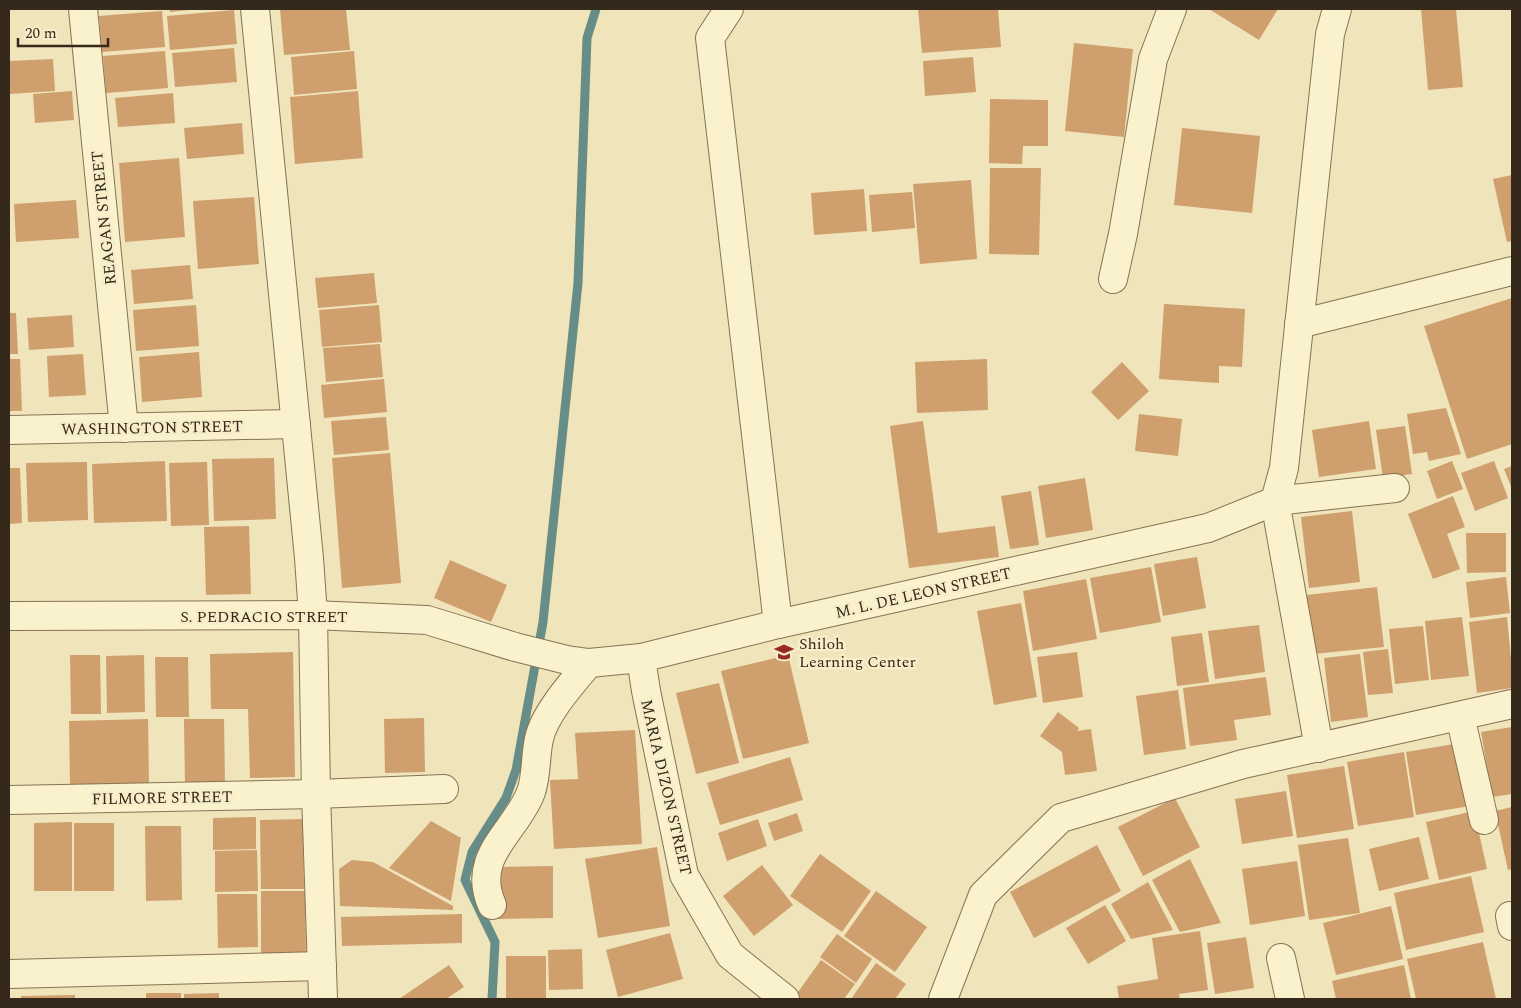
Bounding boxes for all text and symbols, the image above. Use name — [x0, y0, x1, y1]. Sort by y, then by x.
scale bar — [18, 15, 108, 47]
text: 20 m — [25, 22, 57, 45]
street label: REAGAN STREET — [85, 149, 123, 286]
street label: WASHINGTON STREET — [61, 414, 243, 442]
street label: M. L. DE LEON STREET — [833, 561, 1014, 625]
street label: S. PEDRACIO STREET — [180, 605, 348, 629]
place label: Shiloh Learning Center — [799, 632, 916, 674]
school or university icon: Shiloh Learning Center — [773, 641, 795, 663]
street label: MARIA DIZON STREET — [634, 697, 698, 878]
street label: FILMORE STREET — [91, 785, 233, 811]

